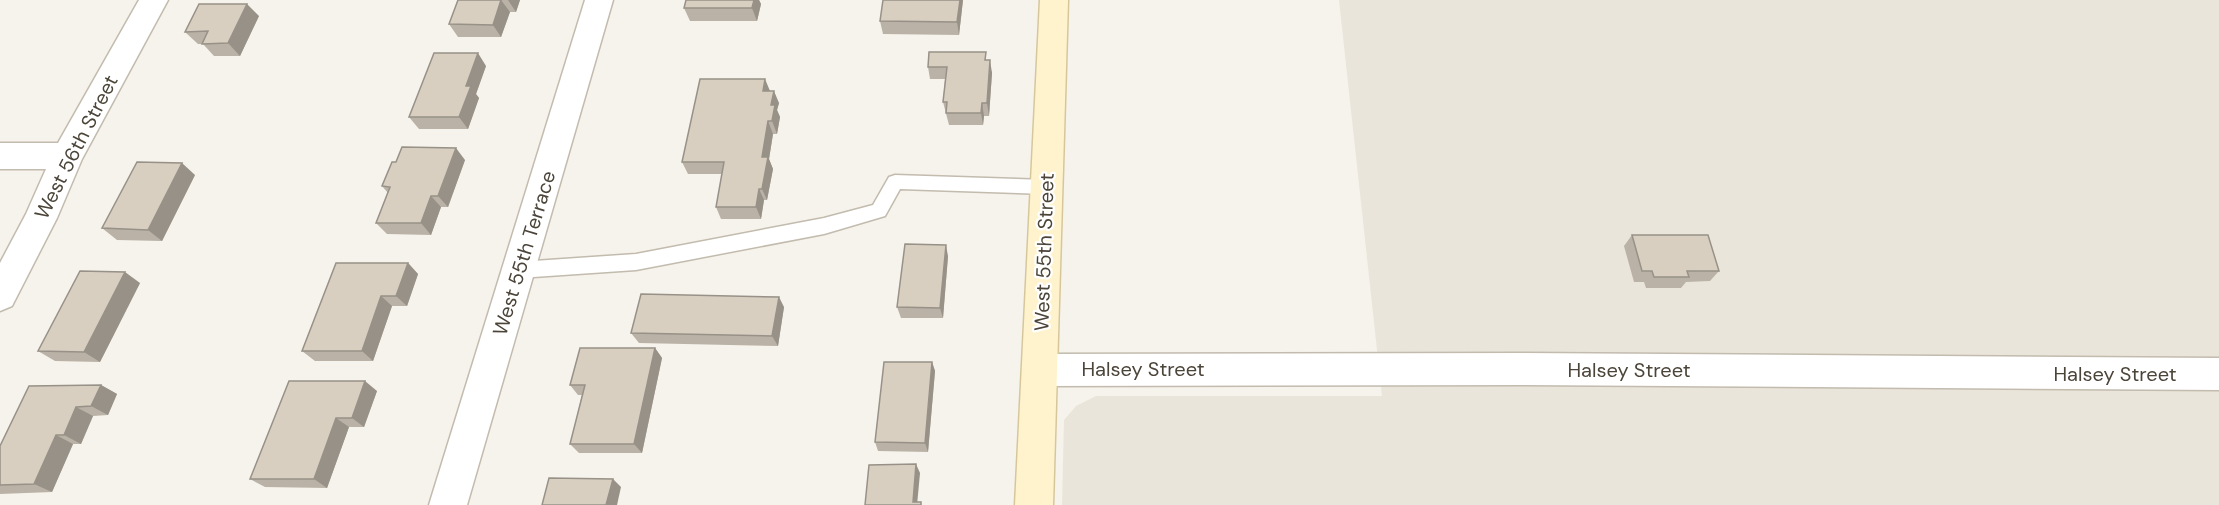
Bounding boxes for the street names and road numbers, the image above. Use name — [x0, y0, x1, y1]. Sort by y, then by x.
street label: West 56th Street — [28, 70, 124, 224]
street label: West 55th Terrace — [487, 168, 561, 338]
street label: West 55th Street — [1028, 172, 1060, 332]
street label: Halsey Street — [1081, 356, 1205, 382]
street label: Halsey Street — [1567, 357, 1691, 383]
street label: Halsey Street — [2053, 361, 2177, 387]

